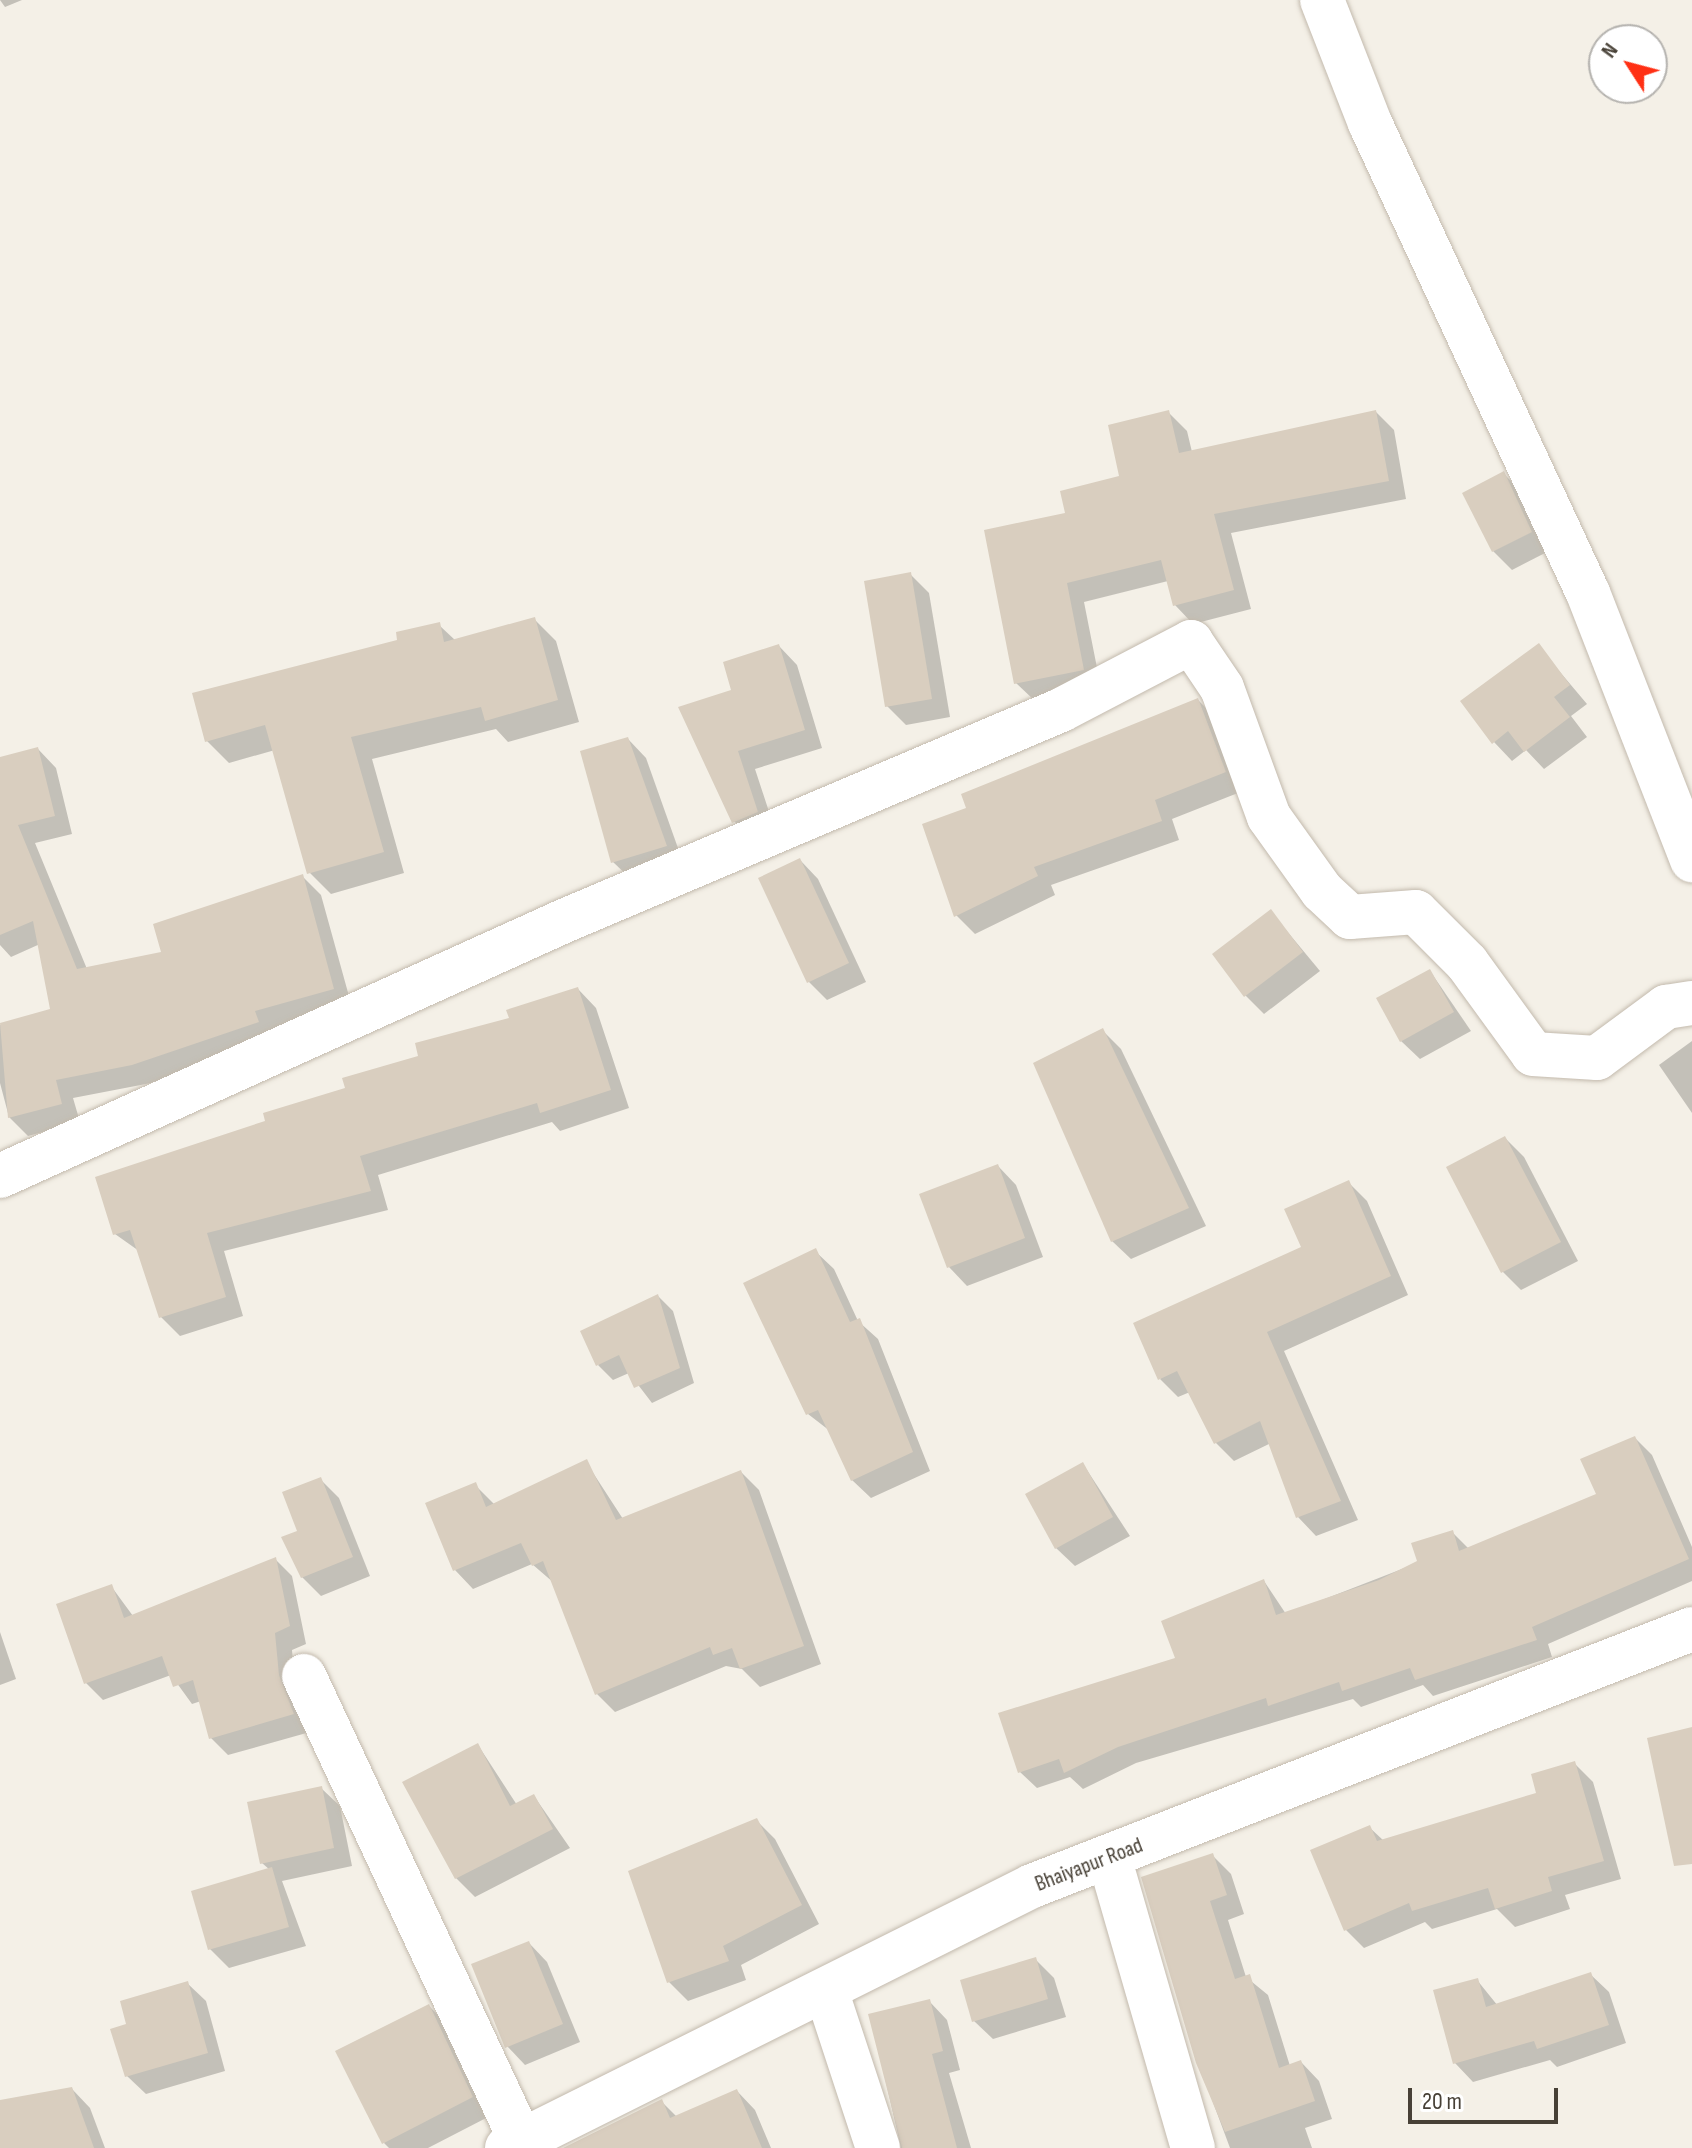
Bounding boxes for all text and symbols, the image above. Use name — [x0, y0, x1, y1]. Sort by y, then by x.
north arrow — [1588, 24, 1668, 104]
text: N — [1595, 38, 1624, 63]
street label: Bhaiyapur Road — [1031, 1832, 1147, 1898]
scale bar — [1412, 2072, 1562, 2122]
text: 20 m — [1422, 2087, 1462, 2116]

